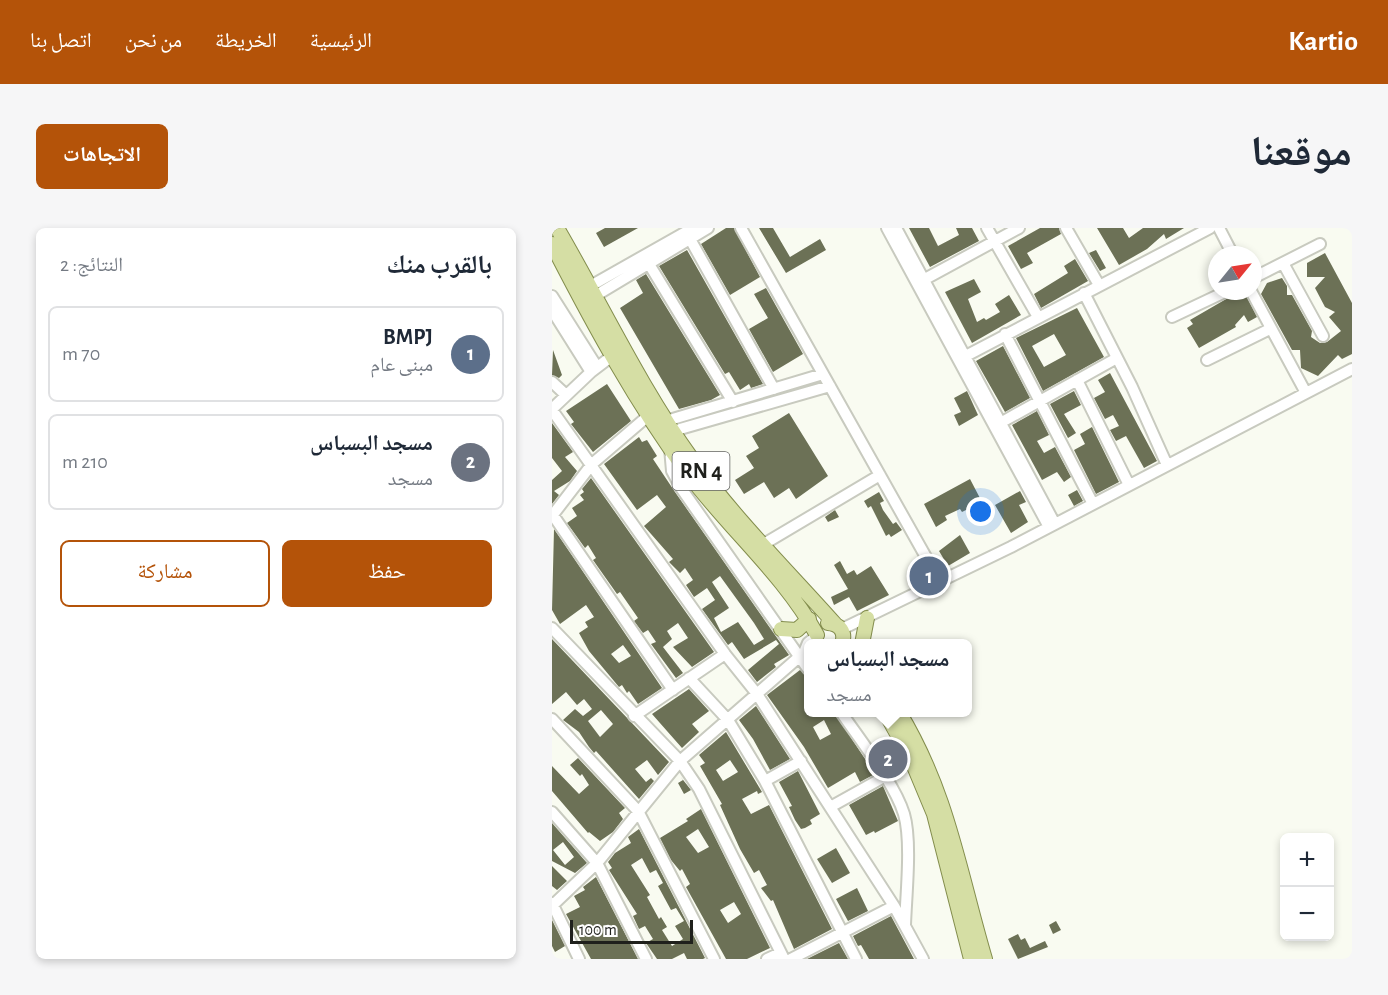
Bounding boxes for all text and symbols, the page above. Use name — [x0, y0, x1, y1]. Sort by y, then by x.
text: Kartio — [1288, 28, 1358, 56]
text: اتصل بنا — [30, 30, 92, 51]
text: من نحن — [125, 30, 182, 51]
text: الخريطة — [215, 30, 277, 51]
text: الرئيسية — [310, 30, 372, 51]
button: الاتجاهات — [36, 124, 168, 189]
text: موقعنا — [1251, 131, 1352, 173]
north arrow — [1208, 246, 1262, 300]
text: بالقرب منك — [387, 252, 492, 278]
text: النتائج: 2 — [60, 255, 123, 275]
text: BMPJ — [383, 326, 433, 348]
text: 70 m — [62, 344, 100, 364]
text: 1 — [467, 344, 474, 364]
text: مبنى عام — [370, 355, 433, 375]
text: مسجد البسباس — [310, 432, 433, 454]
text: 210 m — [62, 452, 108, 472]
text: 2 — [466, 452, 475, 472]
road number: RN 4 — [672, 452, 730, 490]
text: مسجد — [388, 469, 433, 489]
your location — [966, 497, 995, 526]
button: مشاركة — [60, 540, 270, 607]
button: حفظ — [282, 540, 492, 607]
pin: 1 — [910, 554, 949, 598]
popup — [804, 639, 972, 717]
text: مسجد البسباس — [826, 648, 950, 670]
text: مسجد — [826, 685, 872, 705]
pin: 2 — [868, 736, 908, 782]
map controls — [1280, 833, 1334, 941]
button: + — [1280, 833, 1334, 887]
button: − — [1280, 887, 1334, 941]
scale bar — [570, 917, 693, 944]
text: 100 m — [579, 922, 617, 938]

